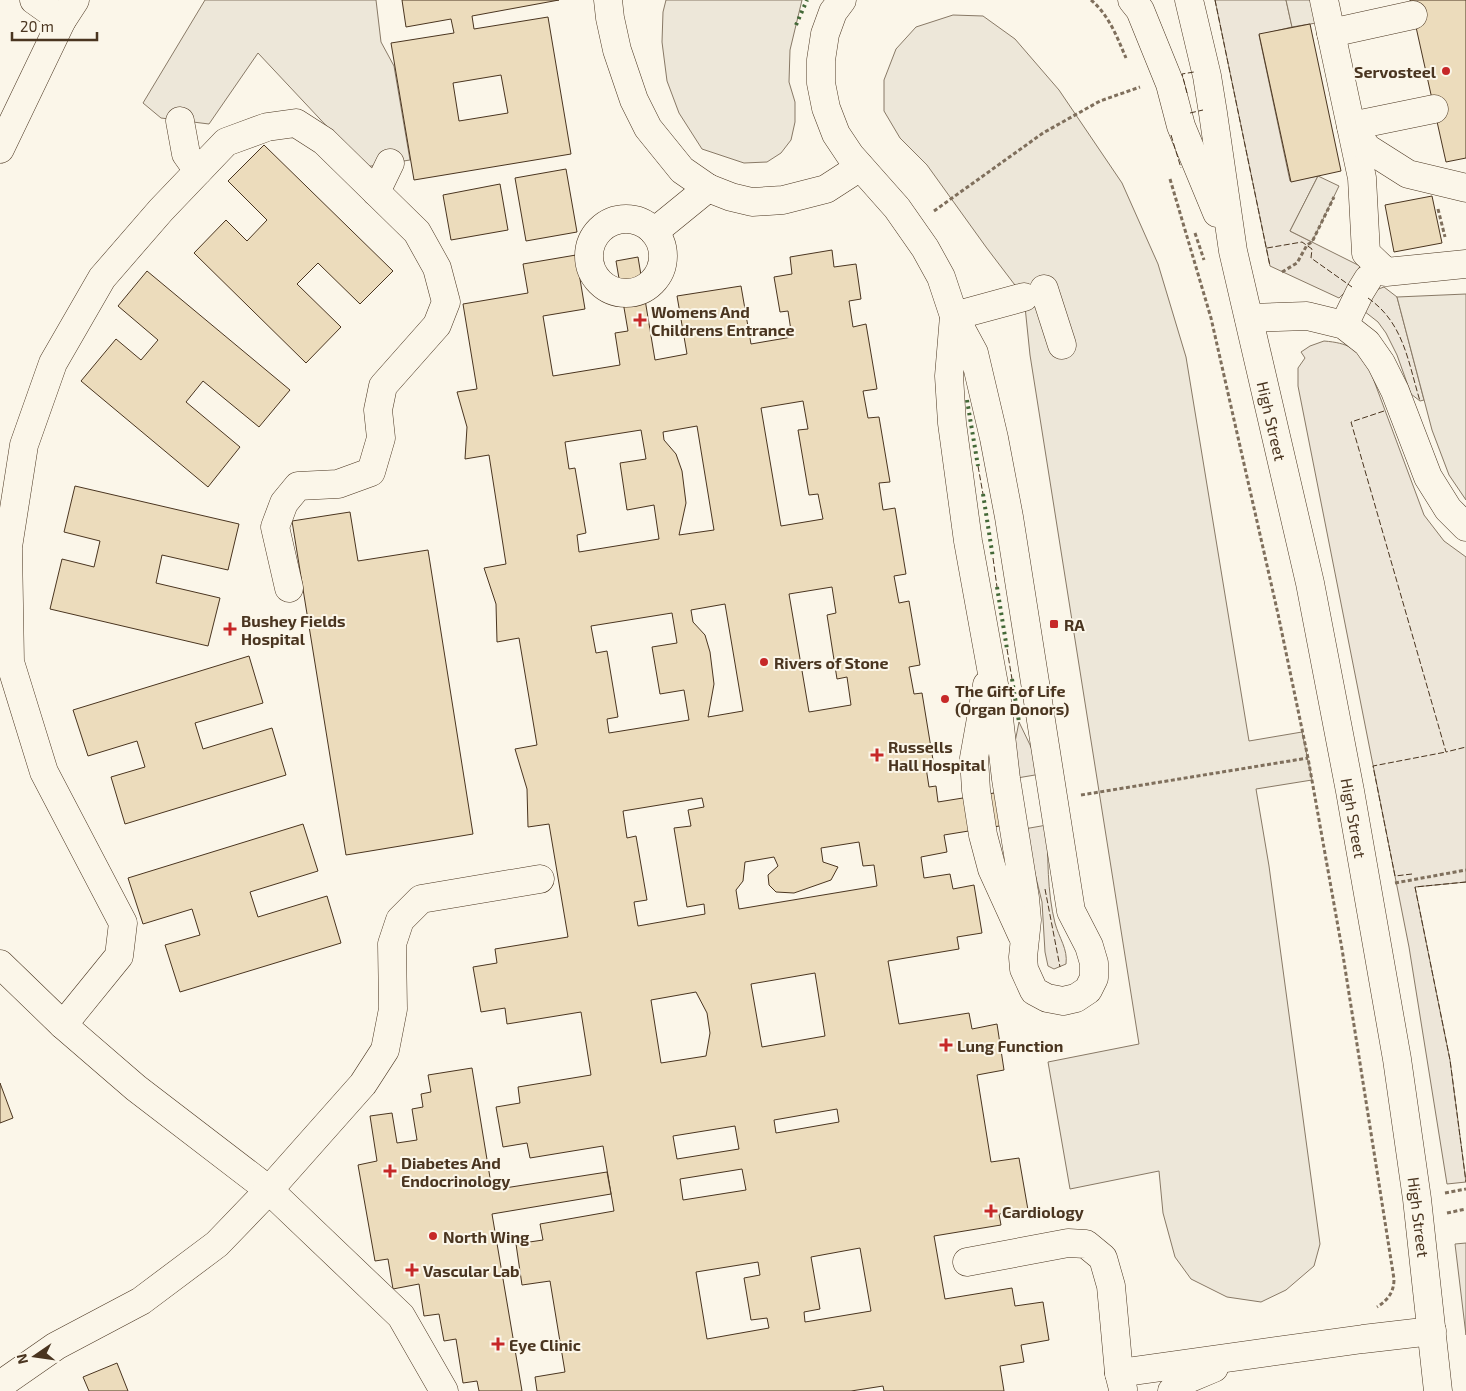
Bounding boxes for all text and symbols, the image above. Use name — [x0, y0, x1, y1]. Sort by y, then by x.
scale bar — [12, 10, 98, 42]
text: 20 m — [20, 17, 54, 35]
place label: Servosteel — [1354, 62, 1437, 81]
marker: Servosteel — [1440, 65, 1452, 77]
place label: Womens And Childrens Entrance — [651, 302, 795, 339]
marker: Womens And Childrens Entrance — [633, 313, 647, 327]
street label: High Street — [1254, 379, 1290, 463]
place label: Bushey Fields Hospital — [241, 611, 346, 648]
place label: RA — [1064, 615, 1085, 634]
marker: RA — [1048, 618, 1060, 630]
marker: Bushey Fields Hospital — [223, 622, 237, 636]
place label: Rivers of Stone — [774, 653, 888, 672]
marker: Rivers of Stone — [758, 656, 770, 668]
place label: The Gift of Life (Organ Donors) — [955, 681, 1069, 718]
marker: The Gift of Life (Organ Donors) — [939, 693, 951, 705]
place label: Russells Hall Hospital — [888, 737, 986, 774]
marker: Russells Hall Hospital — [870, 748, 884, 762]
street label: High Street — [1338, 777, 1370, 859]
place label: Lung Function — [957, 1036, 1063, 1055]
marker: Lung Function — [939, 1038, 953, 1052]
place label: Diabetes And Endocrinology — [401, 1153, 510, 1191]
marker: Diabetes And Endocrinology — [383, 1164, 397, 1178]
street label: High Street — [1405, 1176, 1433, 1258]
place label: Cardiology — [1002, 1202, 1084, 1222]
marker: Cardiology — [984, 1204, 998, 1218]
place label: North Wing — [443, 1227, 530, 1246]
marker: North Wing — [427, 1230, 439, 1242]
place label: Vascular Lab — [423, 1261, 520, 1280]
marker: Vascular Lab — [405, 1263, 419, 1277]
north arrow — [10, 1331, 60, 1381]
place label: Eye Clinic — [509, 1335, 581, 1355]
marker: Eye Clinic — [491, 1337, 505, 1351]
text: N — [12, 1352, 31, 1366]

